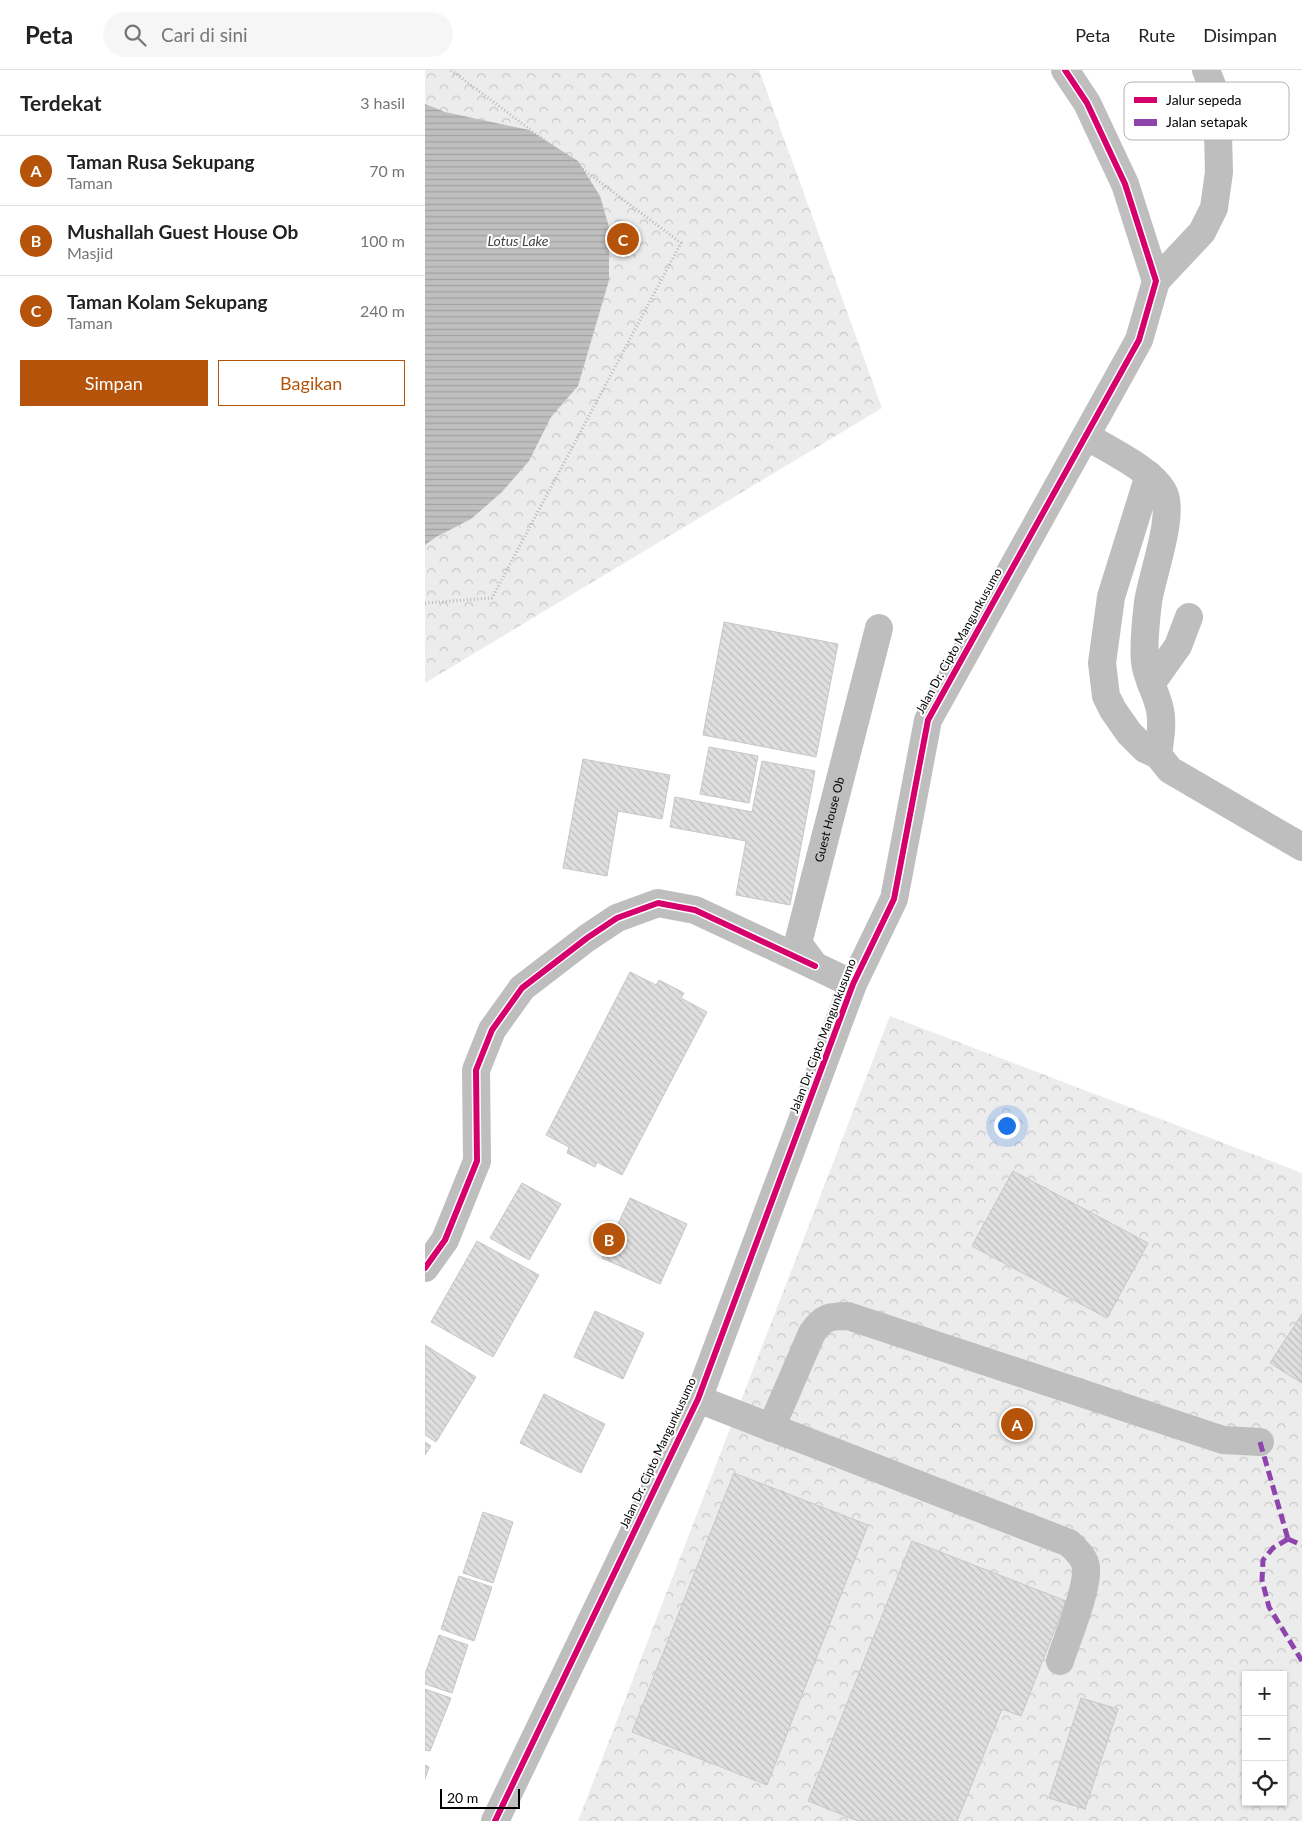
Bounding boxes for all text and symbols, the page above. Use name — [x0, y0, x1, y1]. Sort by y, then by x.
search box — [103, 12, 453, 57]
text: Peta — [25, 20, 73, 49]
icon: search — [121, 21, 149, 49]
text: Cari di sini — [161, 23, 248, 46]
text: Peta — [1075, 24, 1110, 46]
text: Rute — [1138, 24, 1175, 46]
text: Disimpan — [1203, 24, 1277, 46]
legend — [1124, 82, 1289, 140]
text: Terdekat — [20, 90, 102, 115]
text: Jalur sepeda — [1166, 91, 1242, 108]
text: 3 hasil — [360, 93, 405, 112]
text: Jalan setapak — [1166, 113, 1248, 130]
text: Taman Rusa Sekupang — [67, 150, 255, 173]
text: A — [30, 161, 42, 180]
text: 70 m — [369, 161, 405, 180]
text: Taman — [67, 173, 113, 192]
text: Mushallah Guest House Ob — [67, 220, 298, 243]
pin: C — [607, 220, 639, 258]
text: B — [31, 231, 41, 250]
text: 100 m — [360, 231, 405, 250]
water label: Lotus Lake — [487, 232, 549, 249]
text: Masjid — [67, 243, 113, 262]
text: Taman Kolam Sekupang — [67, 290, 268, 313]
text: C — [31, 301, 41, 320]
text: 240 m — [360, 301, 405, 320]
text: Taman — [67, 313, 113, 332]
button: Simpan — [20, 360, 208, 406]
button: Bagikan — [218, 360, 405, 406]
street label: Jalan Dr. Cipto Mangunkusumo — [912, 565, 1005, 716]
street label: Guest House Ob — [811, 775, 847, 864]
street label: Jalan Dr. Cipto Mangunkusumo — [786, 956, 859, 1115]
your location — [994, 1113, 1020, 1139]
pin: B — [593, 1220, 625, 1258]
street label: Jalan Dr. Cipto Mangunkusumo — [616, 1375, 699, 1530]
pin: A — [1001, 1405, 1033, 1443]
map controls — [1242, 1671, 1287, 1806]
button: + — [1242, 1671, 1287, 1716]
button: − — [1242, 1716, 1287, 1761]
button: locate — [1242, 1761, 1287, 1806]
scale bar — [440, 1786, 520, 1809]
text: 20 m — [447, 1789, 478, 1806]

